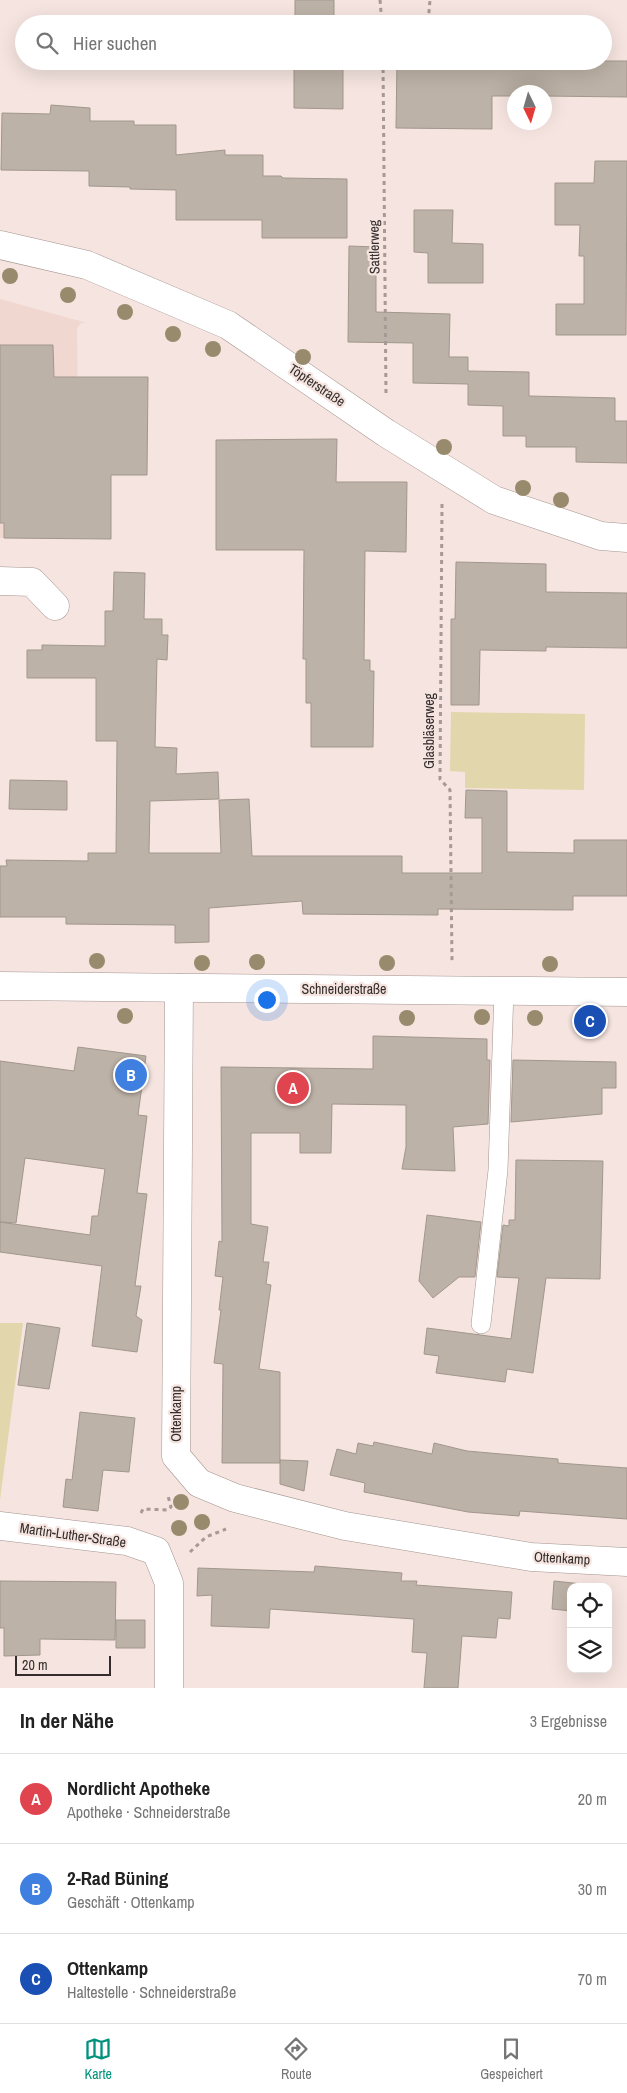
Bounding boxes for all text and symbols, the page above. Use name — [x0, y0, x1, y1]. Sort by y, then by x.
search box — [15, 15, 612, 70]
icon: search — [33, 29, 61, 57]
text: Hier suchen — [73, 30, 157, 56]
north arrow — [507, 85, 552, 130]
street label: Sattlerweg — [365, 219, 383, 274]
street label: Töpferstraße — [285, 360, 349, 410]
street label: Glasbläserweg — [420, 692, 438, 769]
street label: Schneiderstraße — [302, 980, 386, 998]
your location — [254, 987, 280, 1013]
pin: C — [574, 1002, 606, 1040]
pin: B — [115, 1056, 147, 1094]
pin: A — [277, 1069, 309, 1107]
street label: Ottenkamp — [167, 1386, 185, 1442]
street label: Martin-Luther-Straße — [19, 1519, 127, 1551]
street label: Ottenkamp — [533, 1548, 591, 1568]
map controls — [567, 1583, 612, 1673]
button: locate — [567, 1583, 612, 1628]
button: layers — [567, 1628, 612, 1673]
scale bar — [15, 1653, 111, 1676]
text: 20 m — [22, 1656, 48, 1674]
text: In der Nähe — [20, 1706, 114, 1735]
text: 3 Ergebnisse — [530, 1710, 607, 1732]
text: Nordlicht Apotheke — [67, 1775, 210, 1801]
text: A — [31, 1788, 41, 1810]
text: 20 m — [578, 1788, 607, 1810]
text: Apotheke · Schneiderstraße — [67, 1801, 230, 1823]
text: 2-Rad Büning — [67, 1865, 168, 1891]
text: B — [31, 1878, 41, 1900]
text: 30 m — [578, 1878, 607, 1900]
text: Geschäft · Ottenkamp — [67, 1891, 195, 1913]
text: Ottenkamp — [67, 1955, 148, 1981]
text: C — [31, 1968, 41, 1990]
text: 70 m — [578, 1968, 607, 1990]
text: Haltestelle · Schneiderstraße — [67, 1981, 236, 2003]
tab: Karte — [84, 2035, 112, 2083]
tab: Route — [281, 2035, 312, 2083]
tab: Gespeichert — [480, 2035, 543, 2083]

